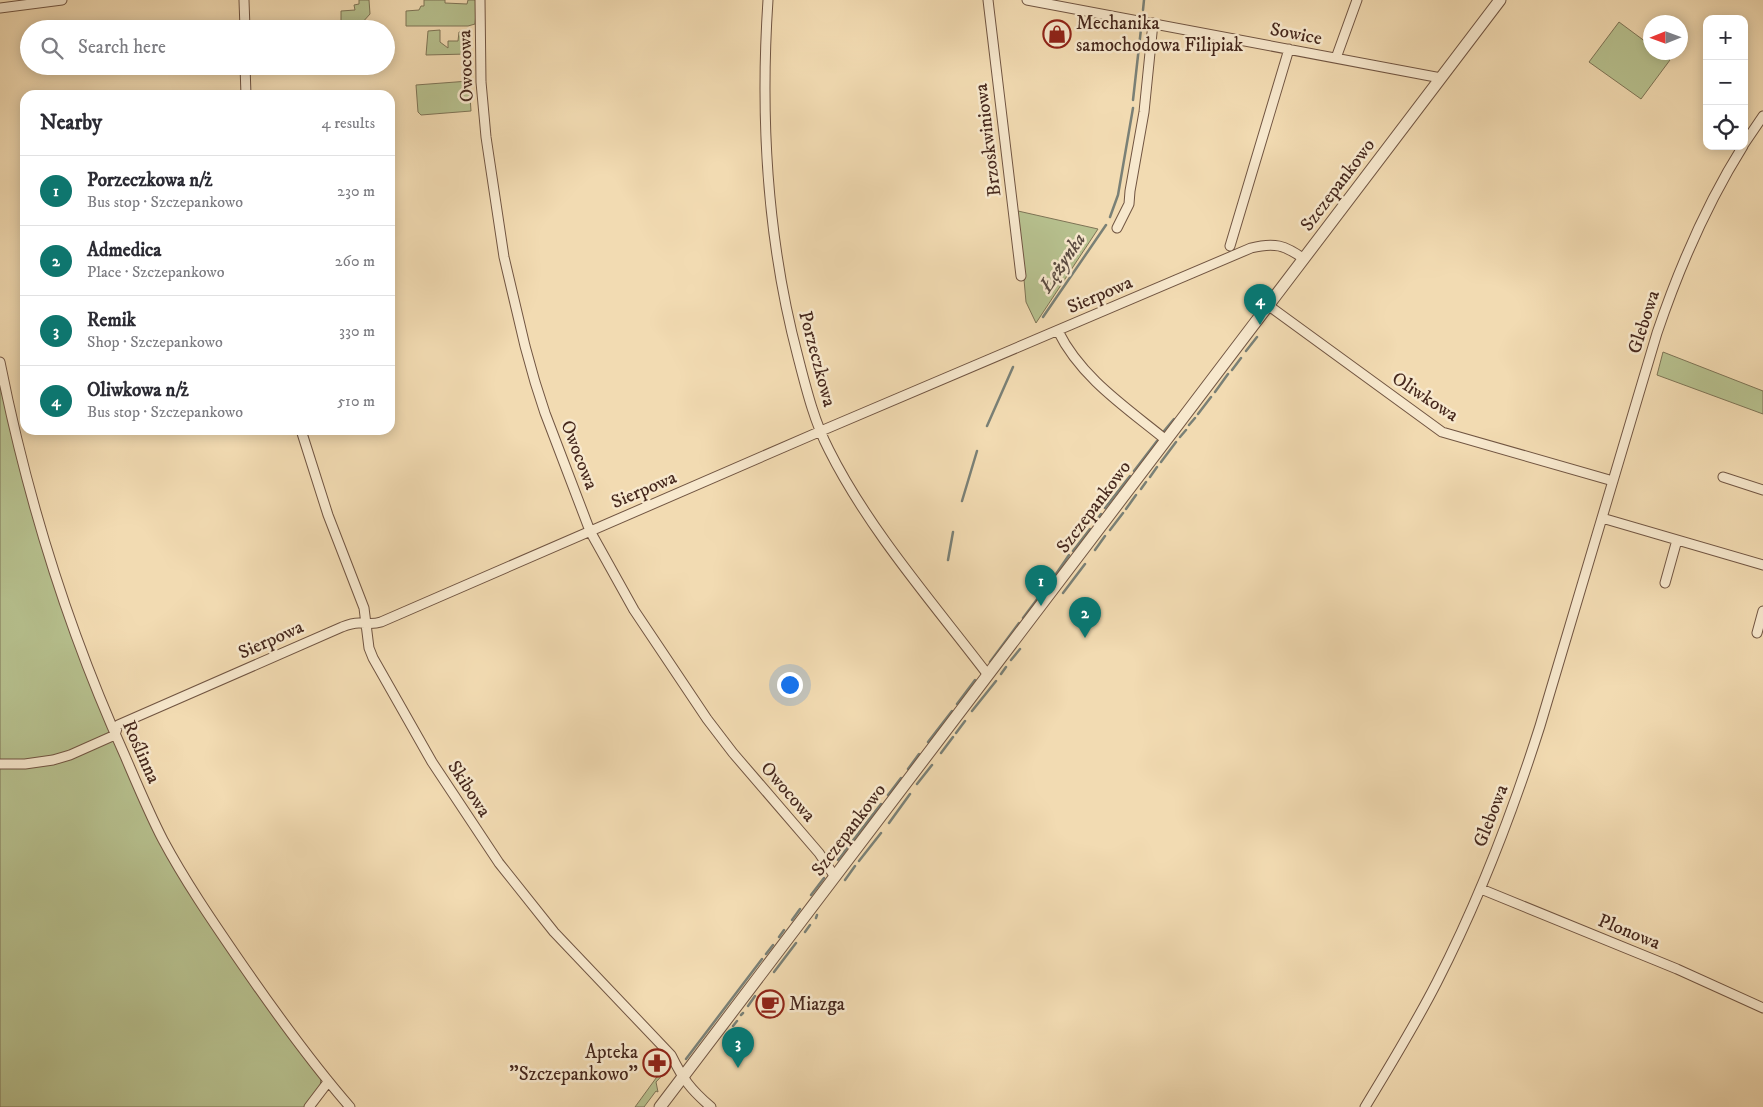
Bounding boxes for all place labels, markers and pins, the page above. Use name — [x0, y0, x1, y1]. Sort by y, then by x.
place label: Mechanika samochodowa Filipiak — [1076, 12, 1244, 57]
shop icon: Mechanika samochodowa Filipiak — [1042, 19, 1072, 49]
pin: 4 — [1244, 284, 1276, 325]
pin: 1 — [1025, 565, 1057, 606]
pin: 2 — [1069, 597, 1101, 638]
cafe icon: Miazga — [755, 989, 785, 1019]
place label: Miazga — [789, 993, 845, 1016]
pin: 3 — [722, 1027, 754, 1068]
place label: Apteka "Szczepankowo" — [509, 1041, 638, 1086]
pharmacy icon: Apteka "Szczepankowo" — [642, 1048, 672, 1078]

